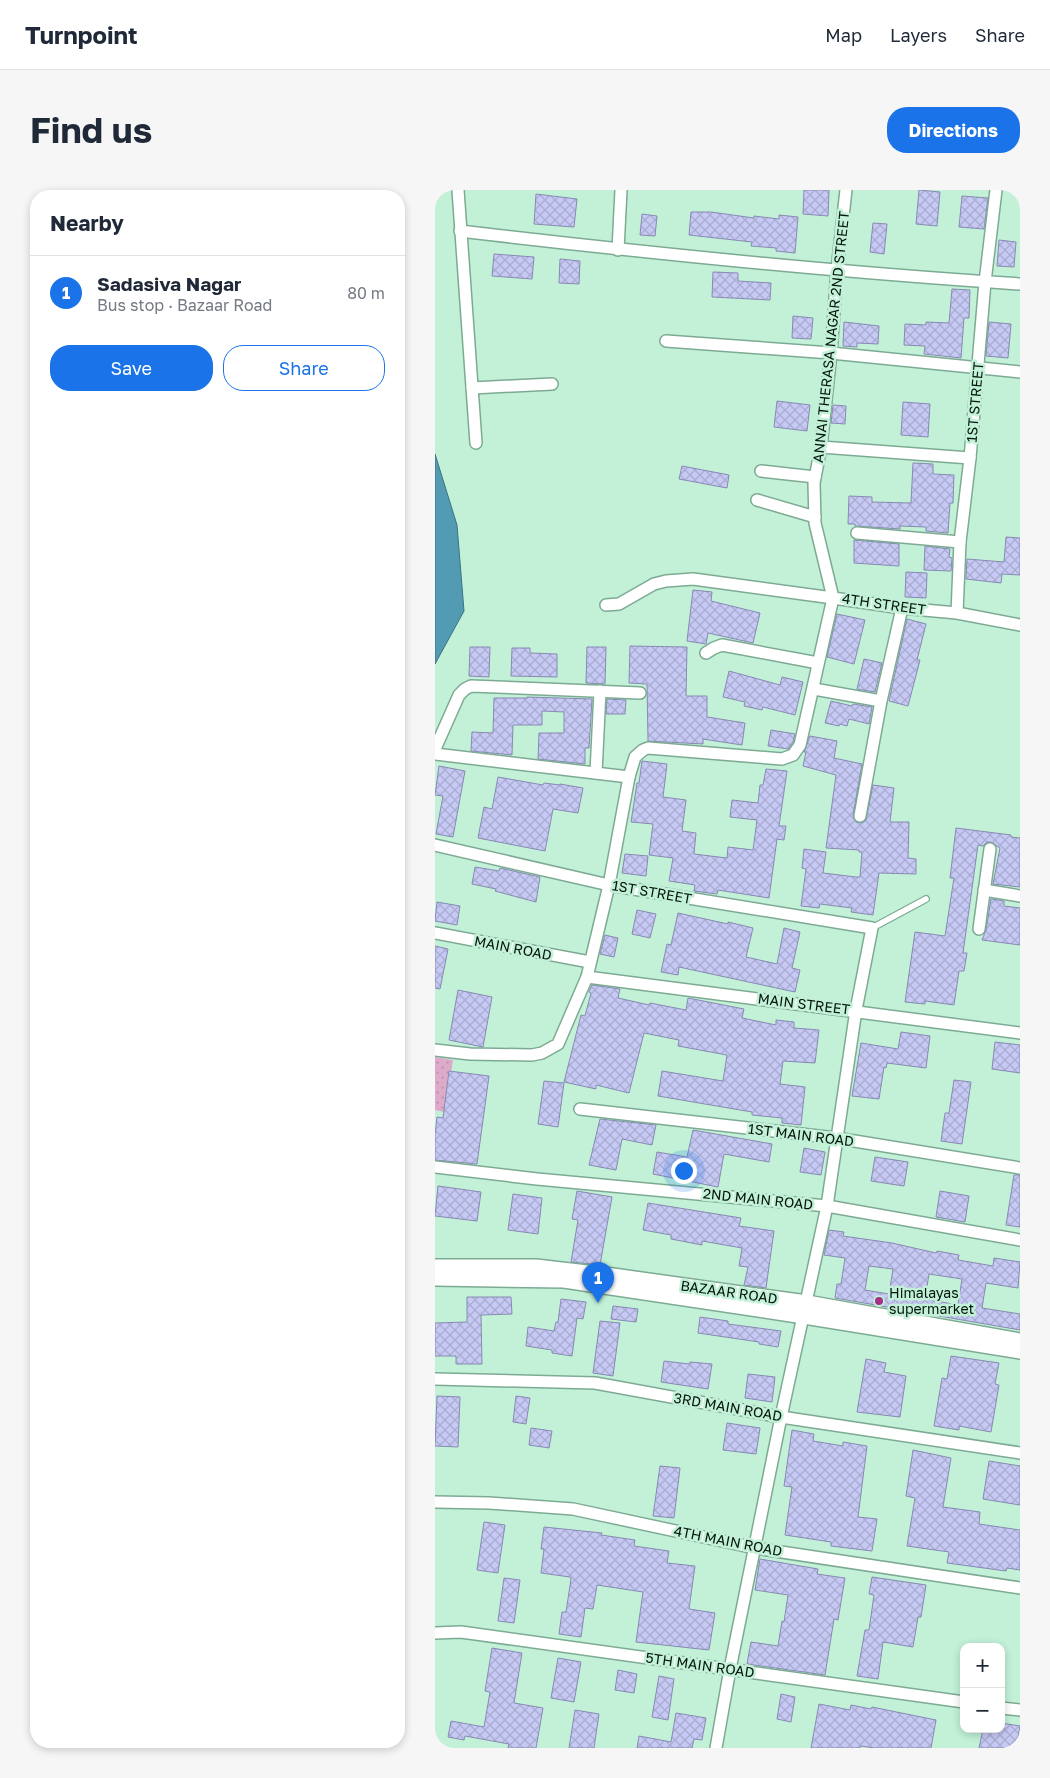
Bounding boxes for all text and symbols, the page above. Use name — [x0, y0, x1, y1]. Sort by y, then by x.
text: Turnpoint — [25, 20, 138, 49]
text: Map — [825, 24, 862, 46]
text: Layers — [890, 24, 947, 46]
text: Share — [975, 24, 1025, 46]
button: Directions — [887, 107, 1020, 153]
text: Find us — [30, 109, 152, 151]
text: Nearby — [50, 210, 124, 236]
street label: ANNAI THERASA NAGAR 2ND STREET — [809, 210, 852, 464]
text: Sadasiva Nagar — [97, 272, 241, 295]
text: 1 — [62, 283, 70, 303]
text: 80 m — [347, 283, 385, 303]
text: Bus stop · Bazaar Road — [97, 295, 272, 315]
button: Save — [50, 345, 213, 391]
button: Share — [223, 345, 385, 391]
street label: 1ST STREET — [963, 361, 987, 443]
street label: 4TH STREET — [841, 589, 927, 618]
street label: 1ST STREET — [611, 876, 694, 907]
street label: MAIN ROAD — [473, 932, 553, 963]
street label: MAIN STREET — [757, 989, 851, 1018]
street label: 1ST MAIN ROAD — [747, 1120, 855, 1149]
your location — [671, 1158, 697, 1184]
street label: 2ND MAIN ROAD — [702, 1184, 814, 1213]
pin: 1 — [582, 1262, 614, 1303]
street label: BAZAAR ROAD — [679, 1276, 779, 1307]
place label: Himalayas supermarket — [889, 1284, 974, 1317]
marker: Himalayas supermarket — [873, 1295, 885, 1307]
street label: 3RD MAIN ROAD — [673, 1389, 784, 1424]
street label: 4TH MAIN ROAD — [672, 1522, 784, 1559]
map controls — [960, 1643, 1005, 1733]
button: + — [960, 1643, 1005, 1688]
street label: 5TH MAIN ROAD — [645, 1648, 756, 1681]
button: − — [960, 1688, 1005, 1733]

